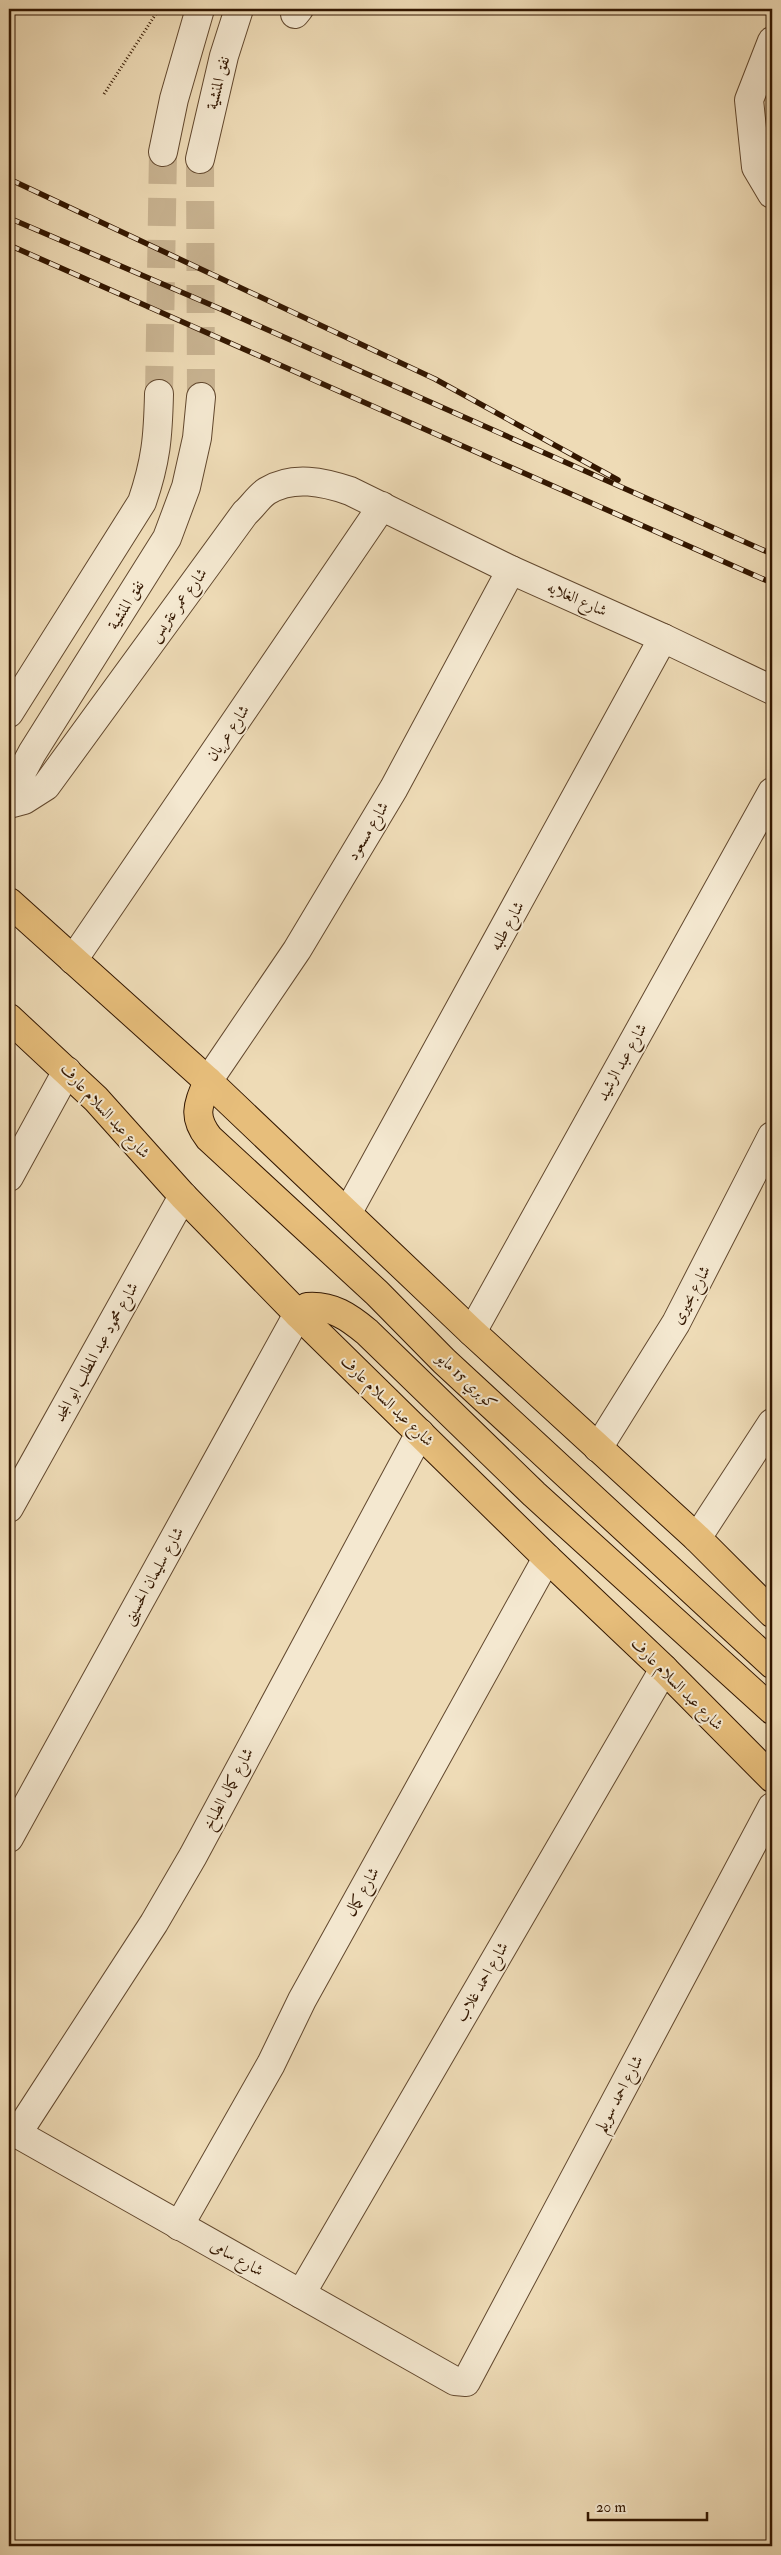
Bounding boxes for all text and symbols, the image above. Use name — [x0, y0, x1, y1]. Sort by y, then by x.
street label: نفق المنشية — [202, 54, 234, 112]
street label: شارع عمر عتريس — [144, 564, 214, 648]
street label: نفق المنشية — [103, 577, 149, 633]
street label: شارع الغلايه — [543, 577, 610, 624]
street label: شارع عريان — [202, 701, 257, 767]
street label: شارع مسعود — [343, 798, 396, 866]
street label: شارع طلبه — [485, 898, 531, 956]
street label: شارع عبد الرشيد — [592, 1020, 654, 1106]
street label: شارع عبد السلام عارف — [53, 1059, 154, 1165]
street label: شارع بحيرى — [667, 1262, 717, 1329]
street label: شارع محمود عبد المطلب ابو المجد — [49, 1279, 145, 1427]
street label: كوبري 15 مايو — [430, 1347, 501, 1415]
street label: شارع عبد السلام عارف — [333, 1351, 438, 1454]
street label: شارع سليمان الحسينى — [118, 1523, 191, 1630]
street label: شارع عبد السلام عارف — [624, 1634, 727, 1737]
street label: شارع كمال الطباخ — [198, 1745, 262, 1835]
street label: شارع كمال — [340, 1864, 386, 1922]
street label: شارع احمد غلاب — [451, 1938, 516, 2027]
street label: شارع احمد سويلم — [590, 2052, 653, 2139]
street label: شارع سامى — [205, 2235, 267, 2283]
scale bar — [588, 2490, 707, 2522]
text: 20 m — [596, 2498, 626, 2517]

